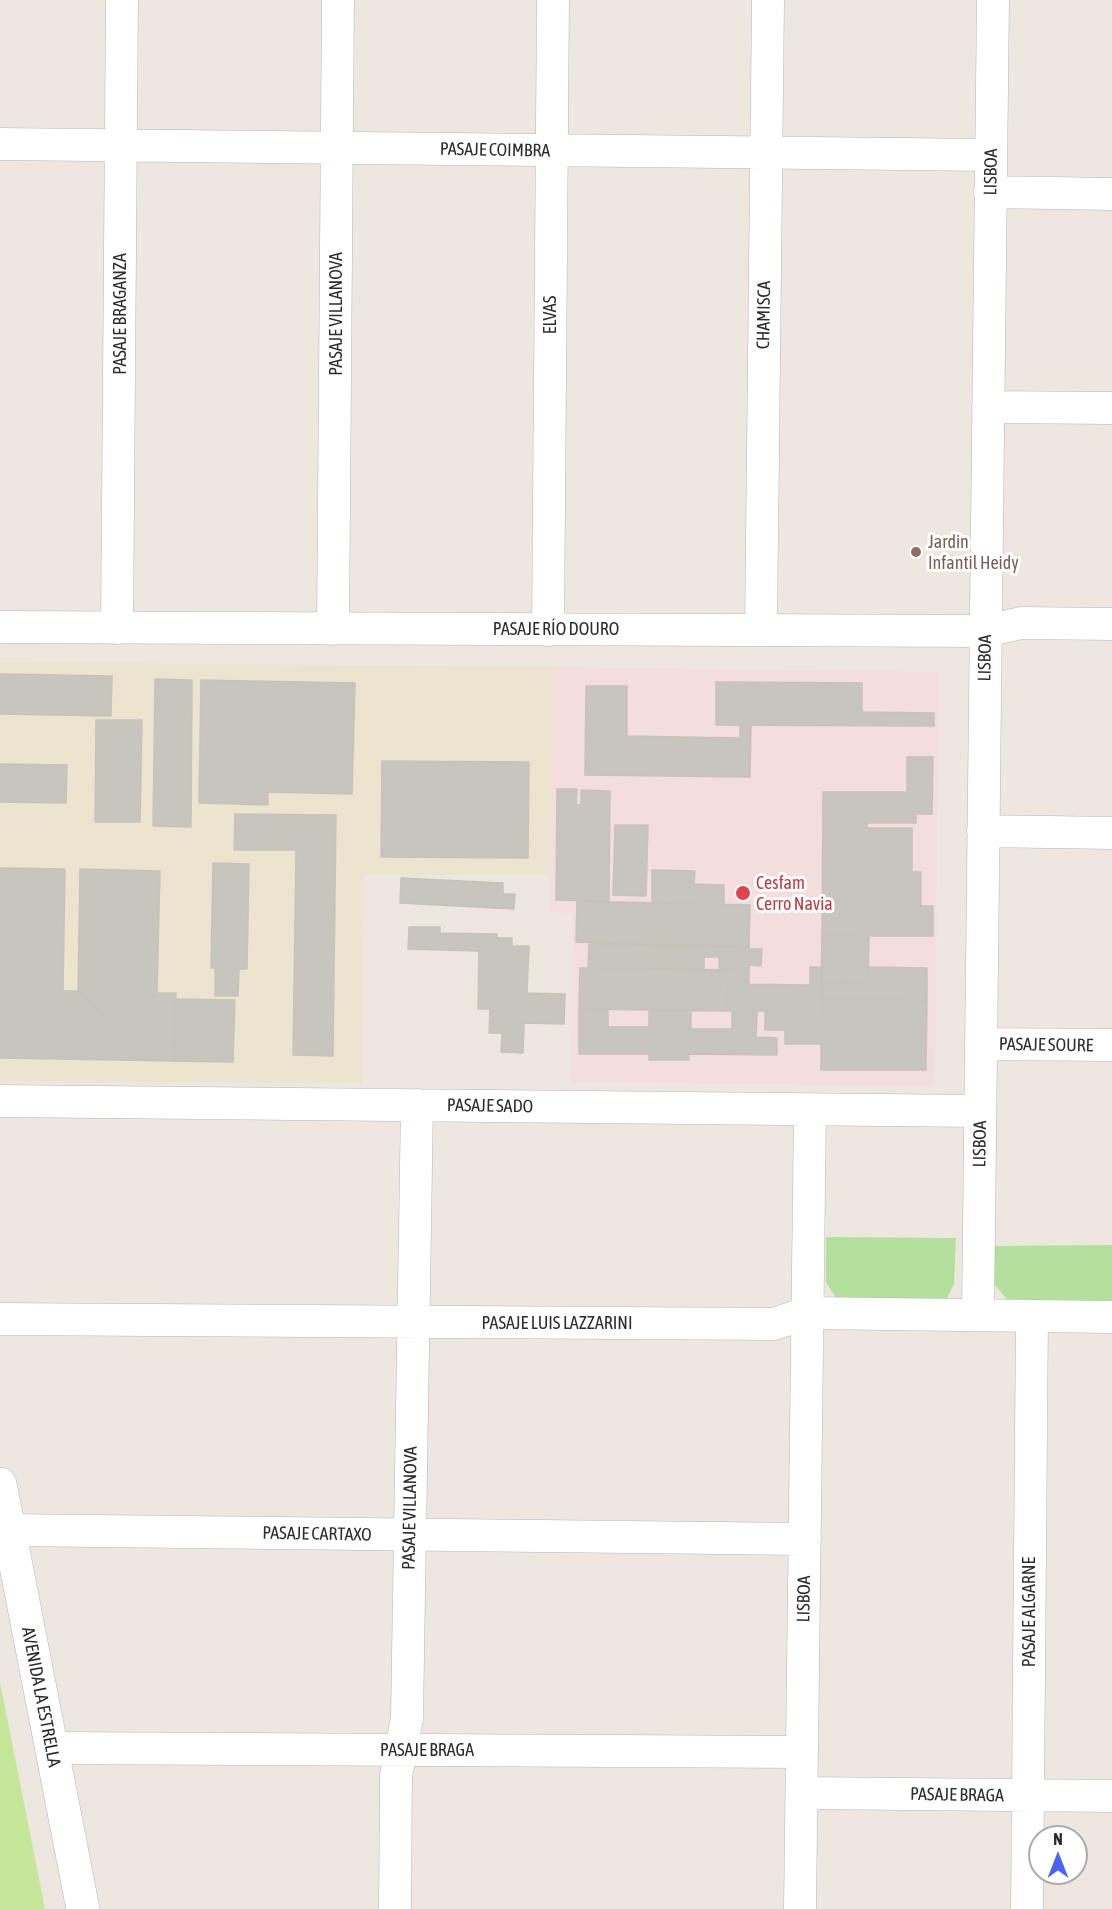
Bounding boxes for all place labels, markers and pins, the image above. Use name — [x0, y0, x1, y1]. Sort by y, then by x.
place label: Jardin Infantil Heidy — [928, 531, 1019, 574]
marker: Jardin Infantil Heidy — [909, 545, 923, 559]
place label: Cesfam Cerro Navia — [756, 872, 833, 914]
marker: Cesfam Cerro Navia — [734, 884, 752, 902]

